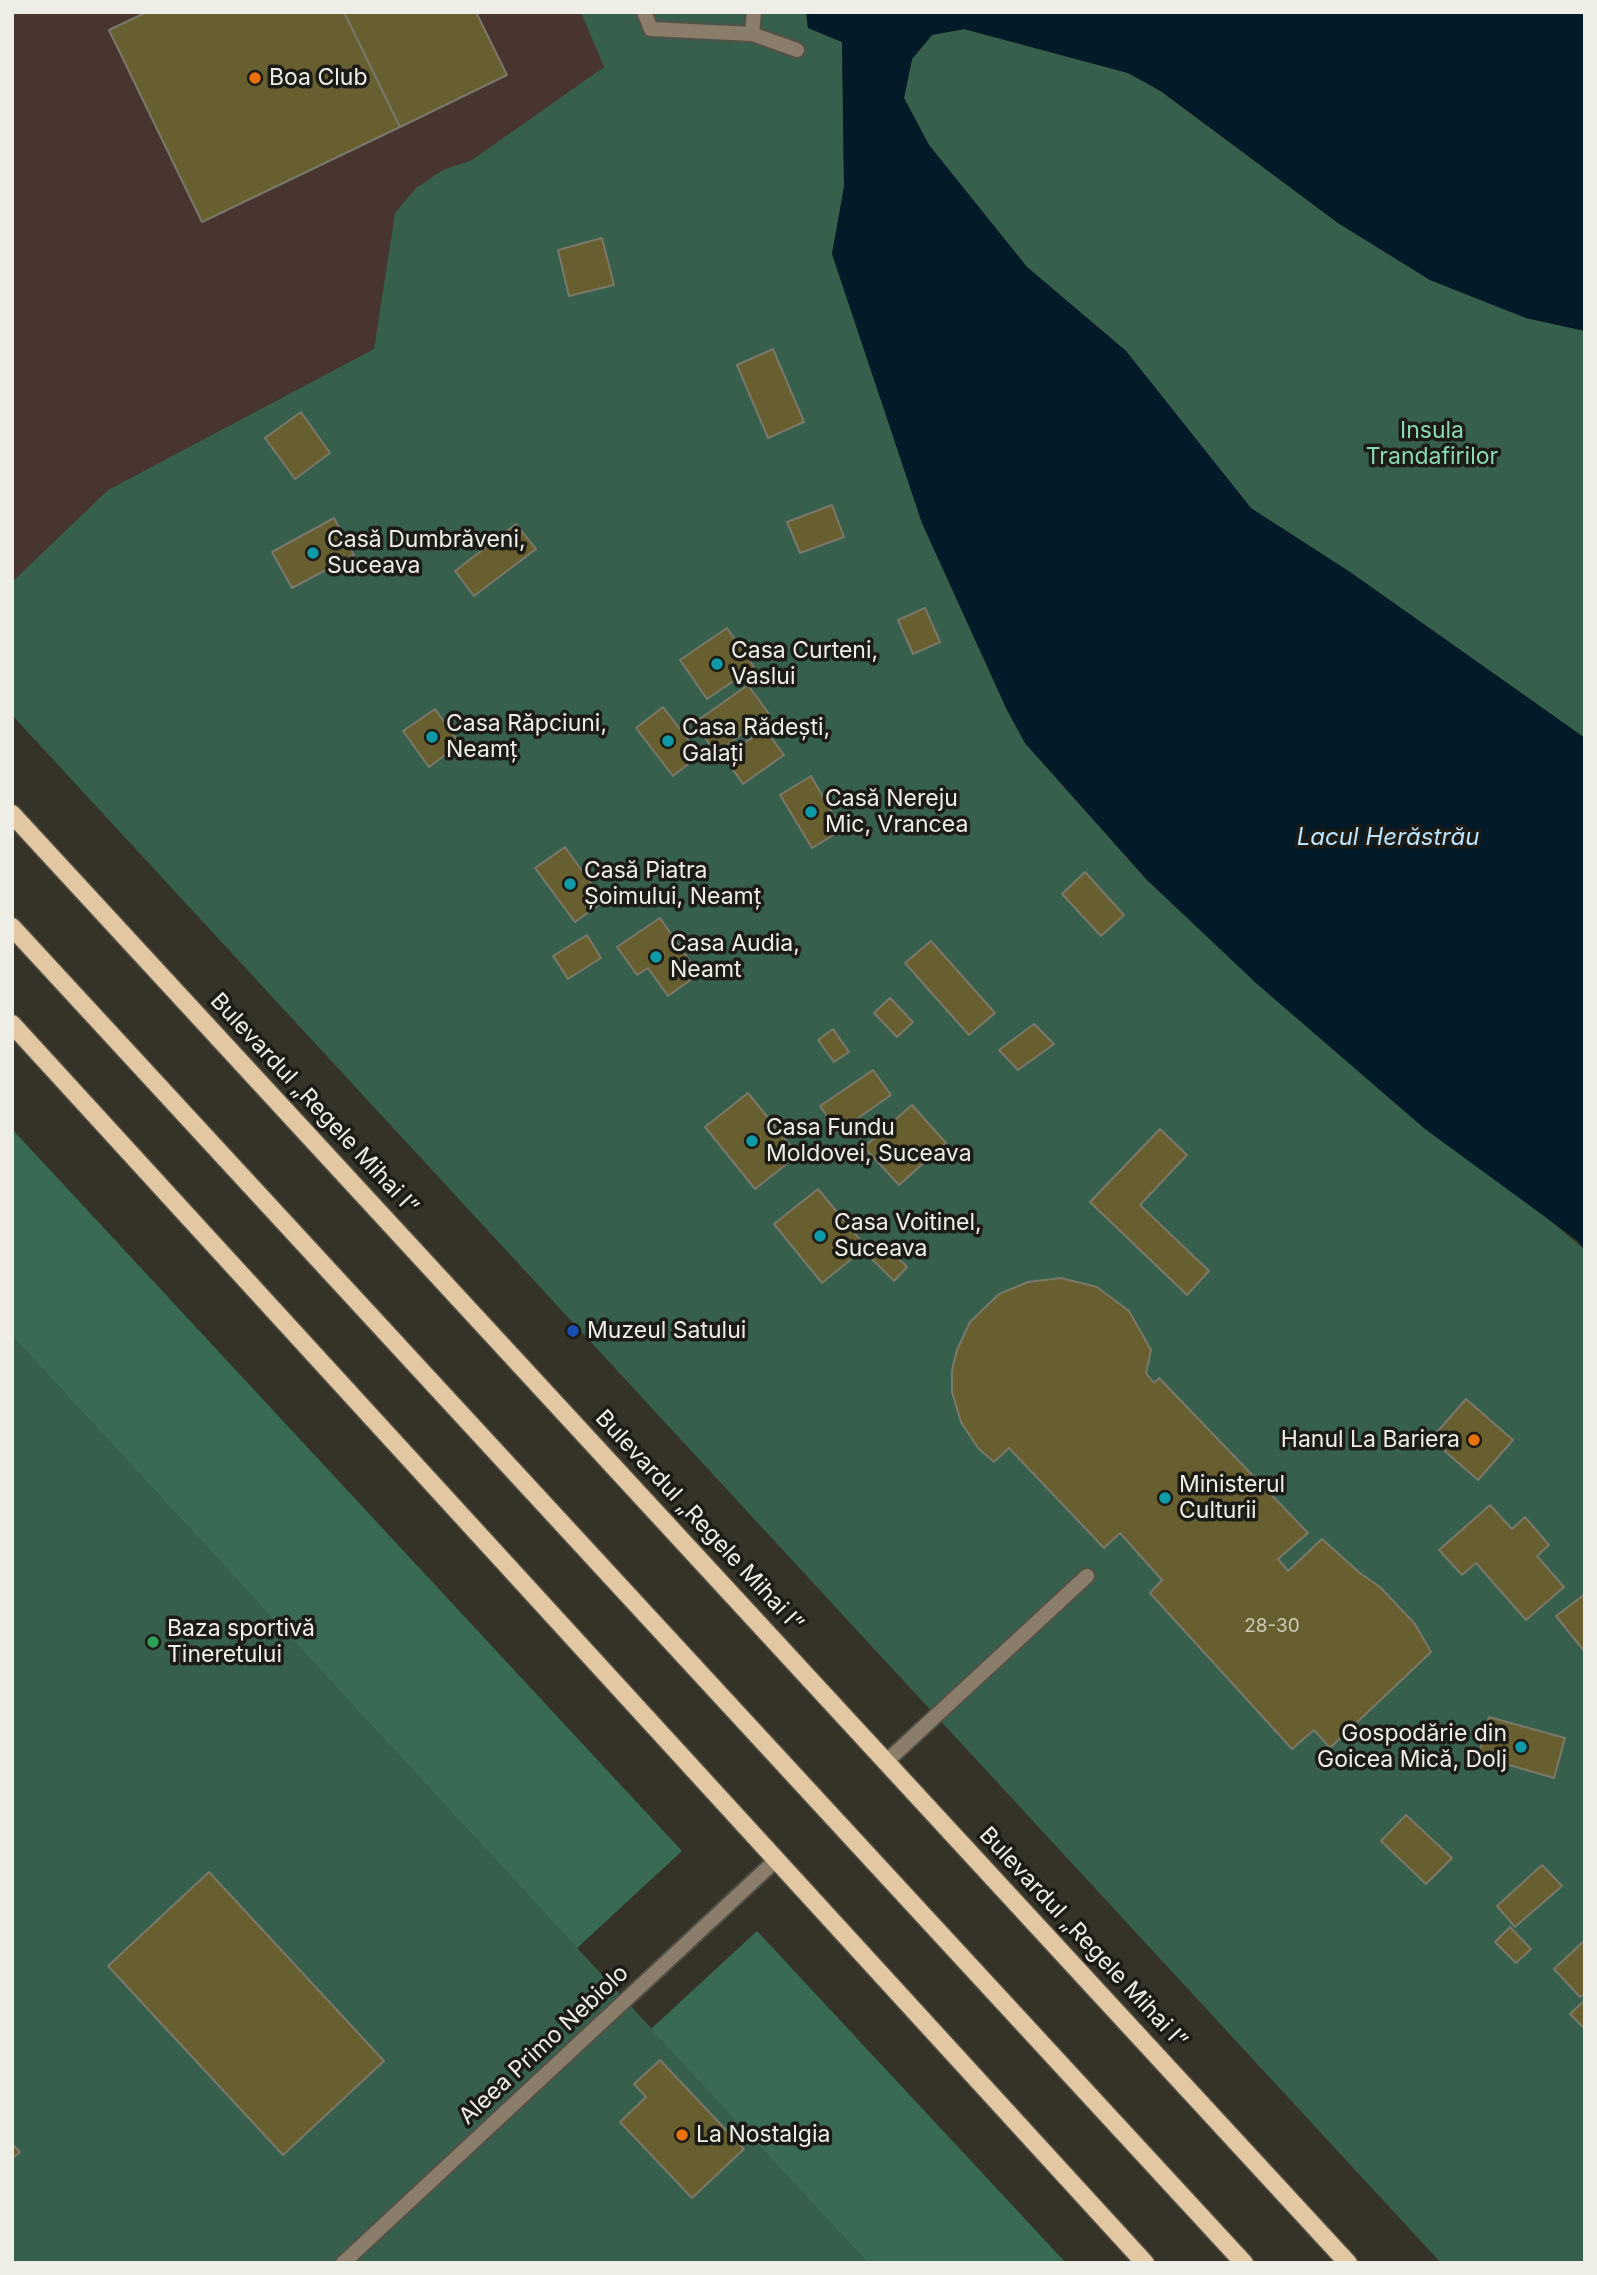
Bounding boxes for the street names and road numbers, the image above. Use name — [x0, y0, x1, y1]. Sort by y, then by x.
street label: Bulevardul „Regele Mihai I” — [204, 988, 424, 1220]
street label: Bulevardul „Regele Mihai I” — [589, 1405, 809, 1637]
street label: Bulevardul „Regele Mihai I” — [973, 1822, 1193, 2054]
street label: Aleea Primo Nebiolo — [454, 1960, 634, 2130]

